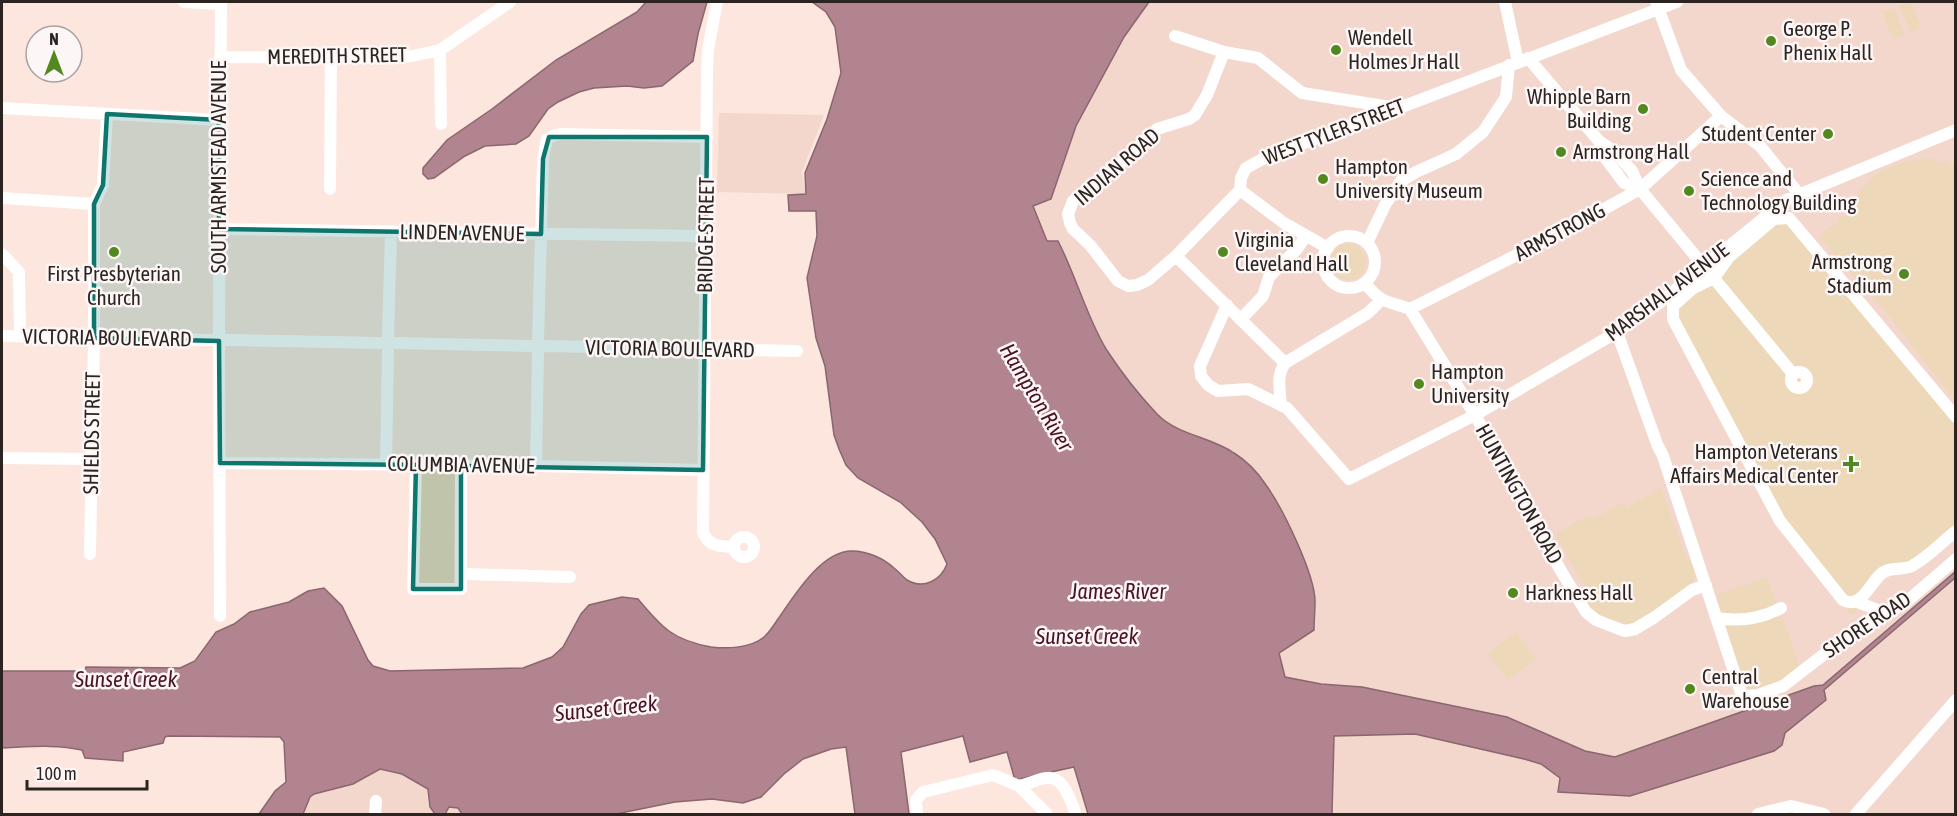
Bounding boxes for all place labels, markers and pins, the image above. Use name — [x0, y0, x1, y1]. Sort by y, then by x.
place label: George P. Phenix Hall — [1783, 16, 1873, 64]
place label: Wendell Holmes Jr Hall — [1348, 25, 1460, 73]
marker: George P. Phenix Hall — [1764, 34, 1778, 48]
marker: Wendell Holmes Jr Hall — [1329, 43, 1343, 57]
place label: Whipple Barn Building — [1527, 84, 1631, 132]
marker: Whipple Barn Building — [1636, 102, 1650, 116]
place label: Student Center — [1702, 121, 1817, 145]
marker: Student Center — [1821, 127, 1835, 141]
place label: Armstrong Hall — [1573, 139, 1690, 163]
marker: Armstrong Hall — [1554, 145, 1568, 159]
place label: Hampton University Museum — [1335, 154, 1483, 202]
place label: Science and Technology Building — [1701, 166, 1856, 214]
marker: Hampton University Museum — [1316, 172, 1330, 186]
marker: Science and Technology Building — [1682, 184, 1696, 198]
place label: Virginia Cleveland Hall — [1235, 227, 1349, 275]
marker: First Presbyterian Church — [107, 245, 121, 259]
marker: Virginia Cleveland Hall — [1216, 245, 1230, 259]
place label: Armstrong Stadium — [1812, 249, 1892, 297]
place label: First Presbyterian Church — [47, 261, 181, 309]
marker: Armstrong Stadium — [1897, 267, 1911, 281]
place label: Hampton University — [1431, 359, 1510, 407]
marker: Hampton University — [1412, 377, 1426, 391]
place label: Hampton Veterans Affairs Medical Center — [1670, 439, 1839, 487]
marker: Hampton Veterans Affairs Medical Center — [1842, 455, 1860, 473]
place label: Harkness Hall — [1525, 580, 1633, 604]
marker: Harkness Hall — [1506, 586, 1520, 600]
place label: Central Warehouse — [1702, 664, 1789, 712]
marker: Central Warehouse — [1683, 682, 1697, 696]

